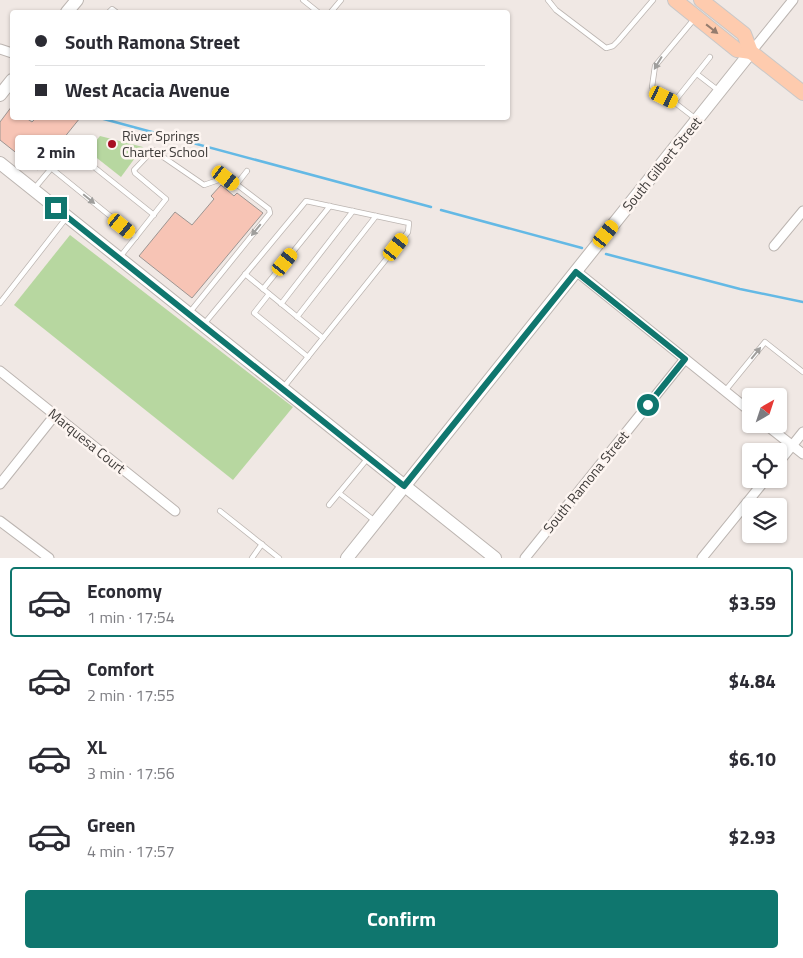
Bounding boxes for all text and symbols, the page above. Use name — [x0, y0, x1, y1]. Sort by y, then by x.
one-way arrow — [705, 24, 718, 35]
text: South Ramona Street — [65, 27, 240, 56]
one-way arrow — [654, 57, 663, 70]
text: West Acacia Avenue — [65, 75, 230, 104]
car — [647, 84, 680, 110]
street label: South Gilbert Street — [617, 112, 706, 215]
place label: River Springs Charter School — [122, 125, 208, 162]
callout: 2 min — [15, 136, 97, 170]
marker: River Springs Charter School — [106, 138, 118, 150]
text: 2 min — [37, 140, 75, 164]
car — [209, 163, 242, 193]
one-way arrow — [82, 194, 95, 205]
route end — [45, 197, 67, 219]
car — [105, 211, 138, 241]
car — [590, 218, 621, 250]
one-way arrow — [250, 223, 261, 236]
car — [380, 231, 411, 263]
car — [269, 246, 300, 278]
one-way arrow — [751, 347, 762, 360]
north arrow — [742, 388, 788, 432]
map controls — [742, 388, 787, 543]
route start — [637, 394, 659, 416]
street label: Marquesa Court — [44, 403, 131, 478]
street label: South Ramona Street — [538, 426, 634, 537]
button: locate — [742, 443, 787, 488]
button: layers — [742, 498, 787, 543]
text: Economy — [87, 576, 162, 605]
icon: car — [27, 580, 72, 625]
text: $3.59 — [729, 588, 776, 617]
text: 1 min · 17:54 — [87, 605, 175, 629]
text: Comfort — [87, 654, 154, 683]
icon: car — [27, 658, 72, 703]
text: $4.84 — [729, 666, 776, 695]
text: 2 min · 17:55 — [87, 683, 175, 707]
text: XL — [87, 732, 107, 761]
icon: car — [27, 736, 72, 781]
text: $6.10 — [729, 744, 776, 773]
text: 3 min · 17:56 — [87, 761, 175, 785]
text: Green — [87, 810, 136, 839]
icon: car — [27, 814, 72, 859]
text: $2.93 — [729, 822, 776, 851]
text: 4 min · 17:57 — [87, 839, 175, 863]
button: Confirm — [25, 890, 778, 948]

